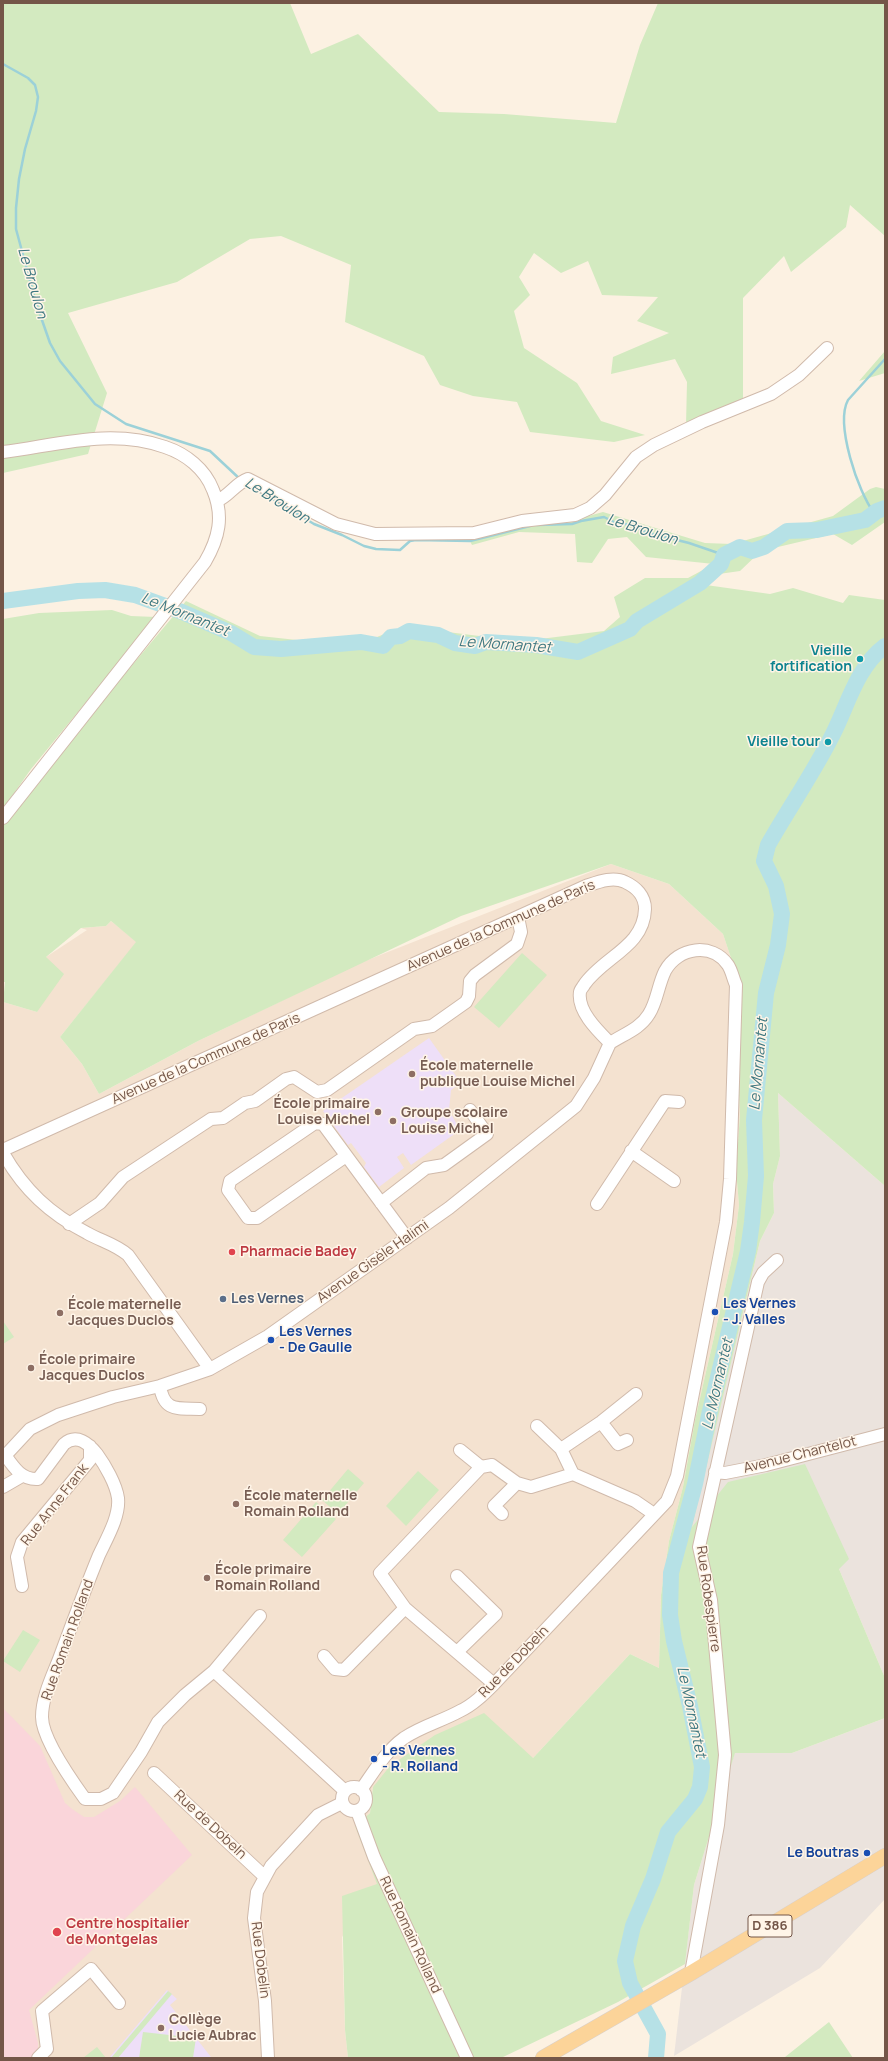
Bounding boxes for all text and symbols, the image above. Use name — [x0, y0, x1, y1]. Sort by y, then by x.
water label: Le Broulon — [13, 245, 51, 321]
water label: Le Broulon — [241, 474, 313, 528]
water label: Le Broulon — [604, 511, 680, 549]
water label: Le Mornantet — [139, 589, 231, 641]
water label: Le Mornantet — [458, 633, 552, 657]
place label: Vieille fortification — [770, 643, 852, 676]
marker: Vieille fortification — [855, 654, 865, 664]
place label: Vieille tour — [747, 734, 820, 750]
marker: Vieille tour — [823, 737, 833, 747]
street label: Avenue de la Commune de Paris — [404, 877, 598, 975]
street label: Avenue de la Commune de Paris — [109, 1010, 303, 1108]
water label: Le Mornantet — [746, 1017, 772, 1111]
place label: École maternelle publique Louise Michel — [420, 1058, 575, 1090]
marker: École maternelle publique Louise Michel — [407, 1069, 417, 1079]
place label: École primaire Louise Michel — [274, 1096, 370, 1128]
place label: Groupe scolaire Louise Michel — [401, 1105, 508, 1138]
marker: École primaire Louise Michel — [373, 1107, 383, 1117]
marker: Groupe scolaire Louise Michel — [388, 1116, 398, 1126]
street label: Avenue Gisèle Halimi — [314, 1217, 432, 1307]
place label: Pharmacie Badey — [240, 1244, 357, 1260]
marker: Pharmacie Badey — [227, 1247, 237, 1257]
place label: Les Vernes — [231, 1291, 304, 1307]
marker: Les Vernes — [218, 1294, 228, 1304]
place label: Les Vernes - J. Valles — [723, 1296, 796, 1328]
place label: École maternelle Jacques Duclos — [68, 1297, 182, 1330]
marker: Les Vernes - J. Valles — [710, 1307, 720, 1317]
marker: École maternelle Jacques Duclos — [55, 1308, 65, 1318]
place label: Les Vernes - De Gaulle — [279, 1324, 352, 1356]
marker: Les Vernes - De Gaulle — [266, 1335, 276, 1345]
water label: Le Mornantet — [699, 1337, 737, 1431]
place label: École primaire Jacques Duclos — [39, 1352, 145, 1384]
marker: École primaire Jacques Duclos — [26, 1363, 36, 1373]
street label: Avenue Chantelot — [742, 1433, 858, 1477]
street label: Rue Anne Frank — [18, 1461, 92, 1549]
place label: École maternelle Romain Rolland — [244, 1488, 358, 1520]
marker: École maternelle Romain Rolland — [231, 1499, 241, 1509]
street label: Rue Robespierre — [692, 1545, 724, 1653]
place label: École primaire Romain Rolland — [215, 1562, 320, 1594]
marker: École primaire Romain Rolland — [202, 1573, 212, 1583]
street label: Rue Romain Rolland — [38, 1577, 98, 1703]
street label: Rue de Dobeln — [476, 1623, 552, 1701]
water label: Le Mornantet — [673, 1665, 709, 1759]
place label: Les Vernes - R. Rolland — [382, 1743, 458, 1776]
marker: Les Vernes - R. Rolland — [369, 1754, 379, 1764]
street label: Rue de Dobeln — [170, 1787, 250, 1863]
place label: Le Boutras — [787, 1845, 859, 1861]
marker: Le Boutras — [862, 1848, 872, 1858]
street label: Rue Romain Rolland — [375, 1874, 445, 1996]
road number: D 386 — [748, 1915, 792, 1937]
place label: Centre hospitalier de Montgelas — [66, 1916, 189, 1948]
street label: Rue Dobelin — [247, 1921, 273, 1999]
marker: Centre hospitalier de Montgelas — [51, 1926, 63, 1938]
place label: Collège Lucie Aubrac — [169, 2012, 257, 2044]
marker: Collège Lucie Aubrac — [156, 2023, 166, 2033]

